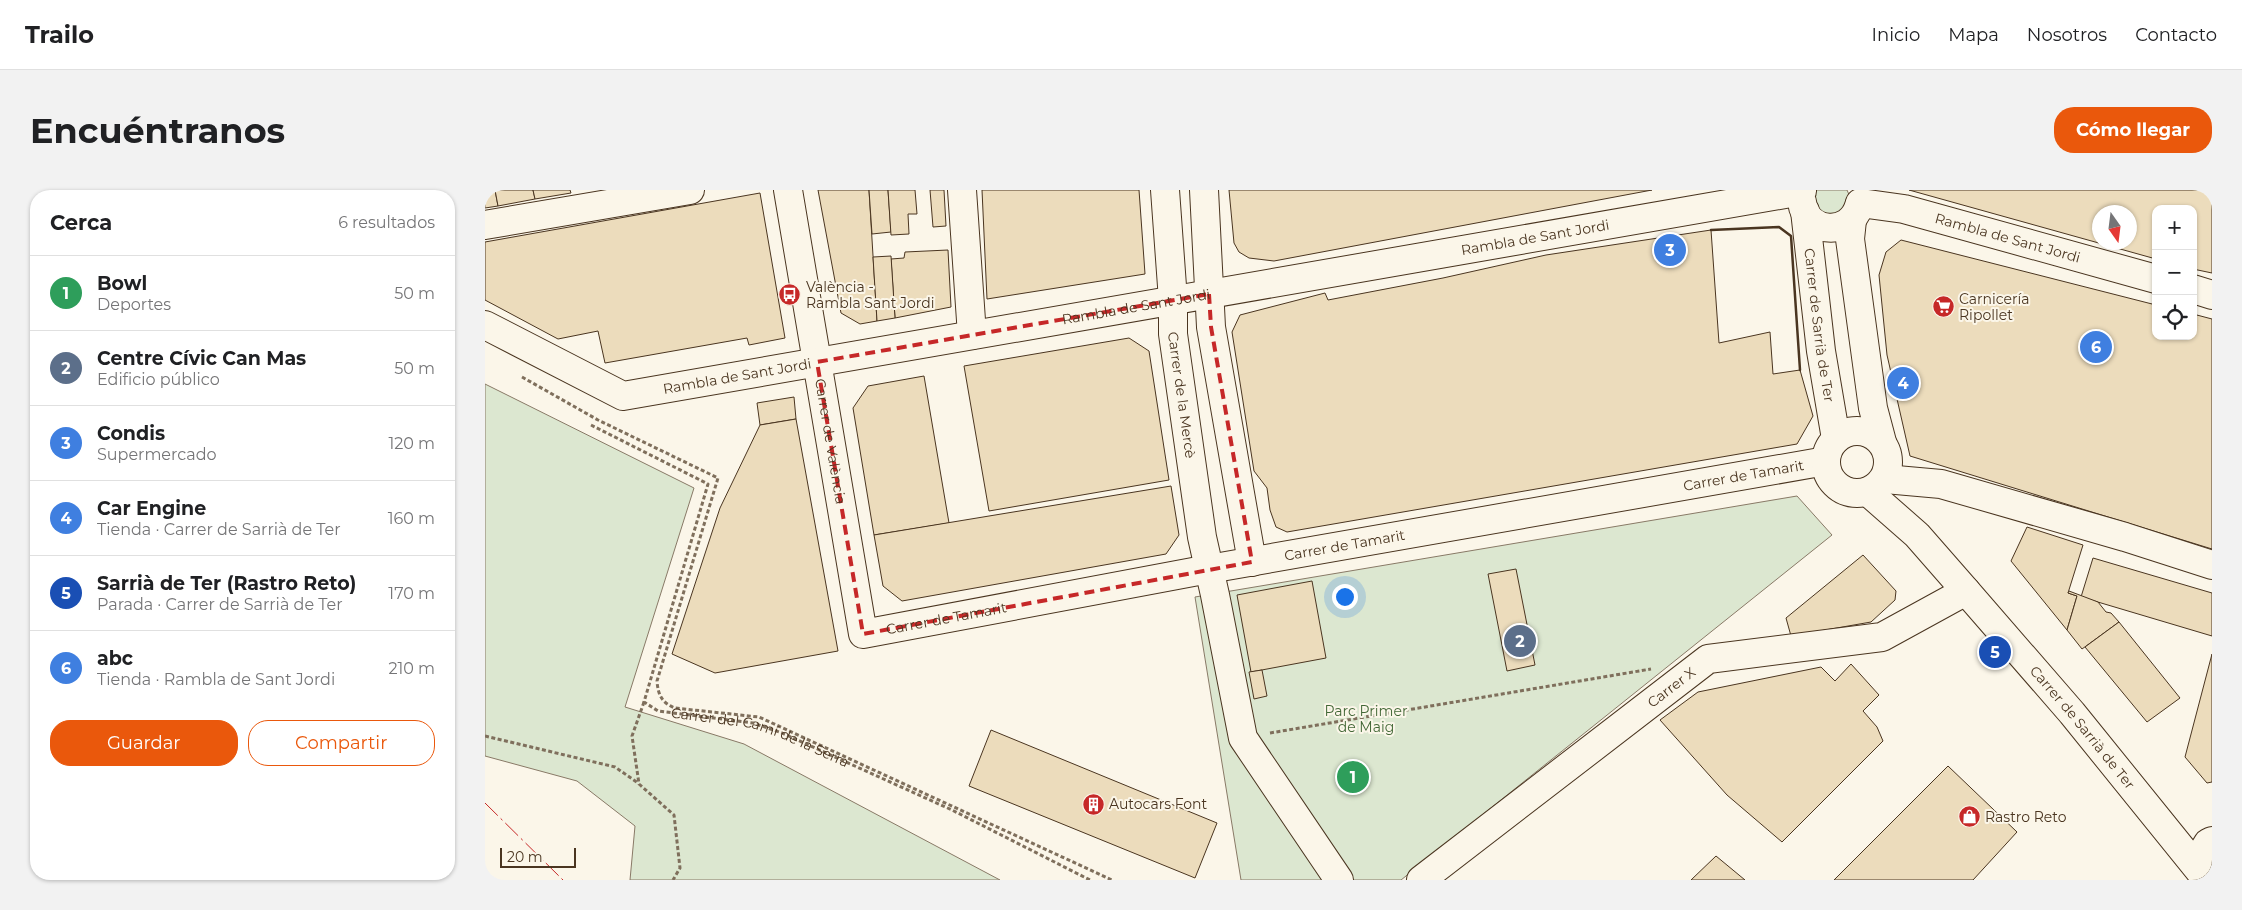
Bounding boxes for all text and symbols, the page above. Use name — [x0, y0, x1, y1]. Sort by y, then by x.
text: Trailo — [25, 20, 94, 49]
text: Inicio — [1872, 24, 1920, 46]
text: Mapa — [1948, 24, 1999, 46]
text: Nosotros — [2027, 24, 2107, 46]
text: Contacto — [2135, 24, 2217, 46]
button: Cómo llegar — [2054, 107, 2212, 153]
text: Encuéntranos — [30, 109, 285, 152]
north arrow — [2092, 205, 2137, 250]
map controls — [2152, 205, 2197, 340]
button: + — [2152, 205, 2197, 250]
street label: Rambla de Sant Jordi — [1933, 209, 2082, 267]
text: Cerca — [50, 210, 112, 235]
text: 6 resultados — [338, 213, 435, 232]
street label: Rambla de Sant Jordi — [1460, 216, 1611, 259]
pin: 3 — [1654, 231, 1686, 269]
street label: Carrer de Sarrià de Ter — [1800, 247, 1839, 404]
button: − — [2152, 250, 2197, 295]
text: Bowl — [97, 272, 147, 295]
place label: València - Rambla Sant Jordi — [806, 278, 935, 312]
bus stop icon: València - Rambla Sant Jordi — [778, 283, 802, 307]
text: 1 — [63, 284, 69, 303]
text: 50 m — [394, 284, 435, 303]
street label: Rambla de Sant Jordi — [1061, 285, 1212, 329]
place label: Carnicería Ripollet — [1959, 290, 2030, 324]
text: Deportes — [97, 295, 171, 314]
supermarket icon: Carnicería Ripollet — [1931, 295, 1955, 319]
button: locate — [2152, 295, 2197, 340]
pin: 6 — [2080, 328, 2112, 366]
street label: Carrer de la Mercè — [1164, 331, 1200, 460]
text: Centre Cívic Can Mas — [97, 347, 306, 370]
street label: Rambla de Sant Jordi — [662, 354, 813, 398]
text: 2 — [61, 359, 71, 378]
text: 50 m — [394, 359, 435, 378]
pin: 4 — [1887, 364, 1919, 402]
text: Edificio público — [97, 370, 220, 389]
street label: Carrer de València — [811, 377, 850, 506]
text: Condis — [97, 422, 165, 445]
text: 3 — [61, 434, 71, 453]
text: 120 m — [388, 434, 435, 453]
text: Supermercado — [97, 445, 217, 464]
street label: Carrer de Tamarit — [1682, 456, 1806, 495]
text: Car Engine — [97, 497, 206, 520]
text: 4 — [60, 509, 72, 528]
text: 160 m — [388, 509, 435, 528]
text: Tienda · Carrer de Sarrià de Ter — [97, 520, 341, 539]
street label: Carrer de Tamarit — [1283, 526, 1407, 565]
text: Sarrià de Ter (Rastro Reto) — [97, 572, 356, 595]
text: 5 — [61, 584, 71, 603]
text: 170 m — [388, 584, 435, 603]
your location — [1332, 584, 1358, 610]
text: Parada · Carrer de Sarrià de Ter — [97, 595, 343, 614]
street label: Carrer de Tamarit — [884, 598, 1008, 638]
pin: 2 — [1504, 622, 1536, 660]
pin: 5 — [1979, 633, 2011, 671]
text: abc — [97, 647, 133, 670]
text: 6 — [61, 659, 71, 678]
text: 210 m — [388, 659, 435, 678]
street label: Carrer de Sarrià de Ter — [2026, 662, 2139, 793]
street label: Carrer X — [1644, 663, 1699, 711]
text: Tienda · Rambla de Sant Jordi — [97, 670, 335, 689]
park label: Parc Primer de Maig — [1324, 702, 1408, 736]
street label: Carrer del Camí de la Serra — [670, 704, 852, 771]
button: Guardar — [50, 720, 238, 766]
button: Compartir — [248, 720, 435, 766]
pin: 1 — [1337, 758, 1369, 796]
building icon: Autocars Font — [1081, 792, 1105, 816]
place label: Autocars Font — [1109, 795, 1208, 813]
shop icon: Rastro Reto — [1957, 805, 1981, 829]
place label: Rastro Reto — [1985, 808, 2067, 826]
scale bar — [500, 845, 576, 868]
text: 20 m — [507, 848, 543, 866]

